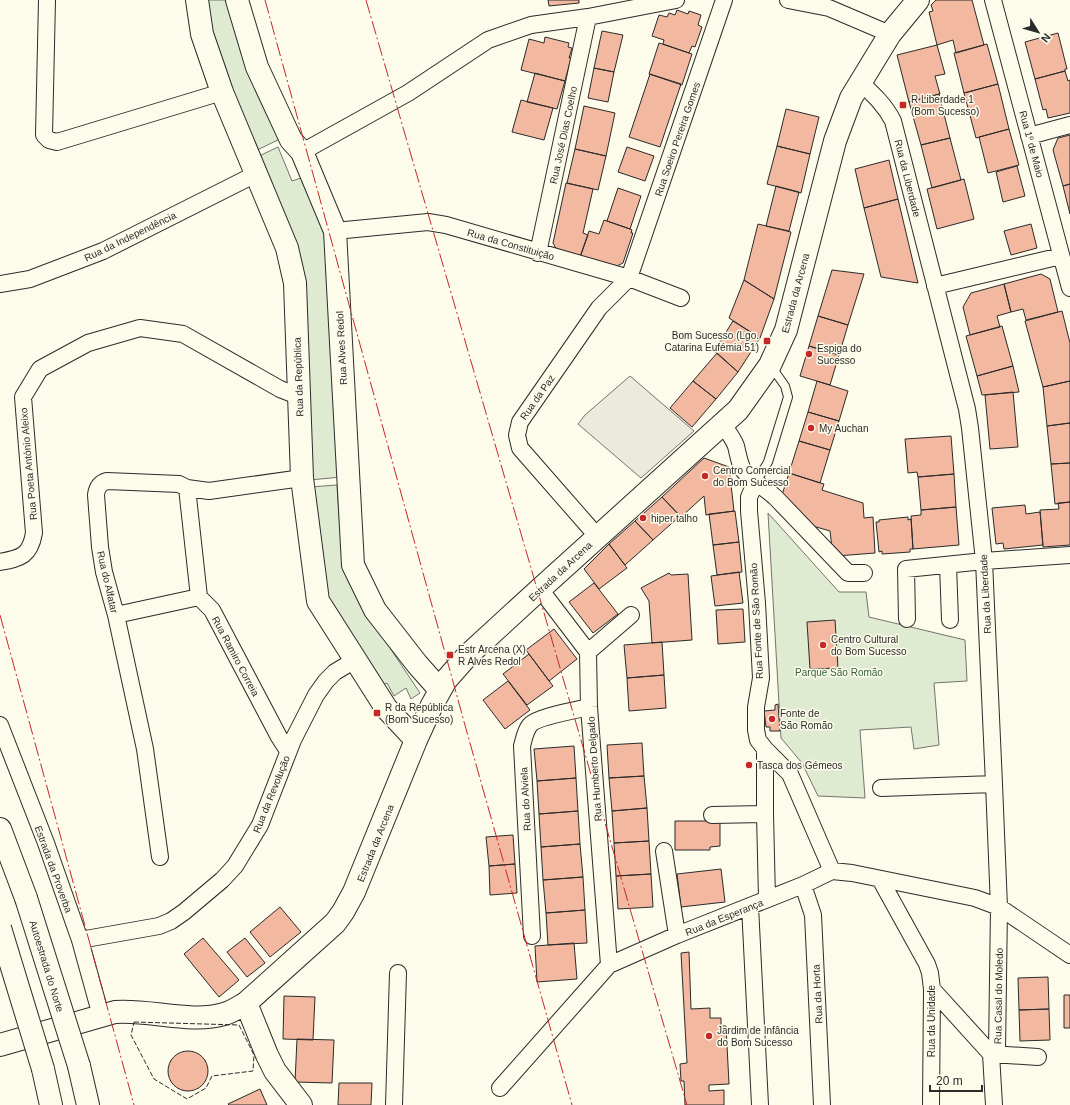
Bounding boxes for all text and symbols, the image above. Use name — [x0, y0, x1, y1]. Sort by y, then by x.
north arrow — [1018, 12, 1058, 52]
text: N — [1039, 31, 1053, 45]
street label: Rua Soeiro Pereira Gomes — [653, 81, 702, 198]
street label: Rua José Dias Coelho — [548, 85, 579, 185]
place label: R Liberdade 1 (Bom Sucesso) — [911, 94, 979, 117]
marker: R Liberdade 1 (Bom Sucesso) — [898, 100, 908, 110]
street label: Rua 1º de Maio — [1017, 110, 1046, 179]
street label: Rua da Liberdade — [893, 138, 923, 218]
street label: Rua da Independência — [83, 209, 178, 263]
street label: Rua da Constituição — [466, 227, 556, 262]
street label: Estrada da Arcena — [780, 252, 812, 334]
street label: Rua Alves Redol — [334, 311, 349, 385]
place label: Bom Sucesso (Lgo. Catarina Eufémia 51) — [665, 330, 759, 353]
marker: Bom Sucesso (Lgo. Catarina Eufémia 51) — [762, 336, 772, 346]
street label: Rua da República — [292, 337, 305, 417]
place label: Espiga do Sucesso — [817, 343, 862, 366]
marker: Espiga do Sucesso — [804, 349, 814, 359]
street label: Rua da Paz — [518, 373, 557, 422]
street label: Rua Poeta António Aleixo — [18, 407, 39, 521]
marker: My Auchan — [806, 423, 816, 433]
place label: My Auchan — [819, 423, 868, 434]
place label: Centro Comercial do Bom Sucesso — [713, 465, 791, 488]
marker: Centro Comercial do Bom Sucesso — [700, 471, 710, 481]
marker: hiper talho — [638, 513, 648, 523]
place label: hiper talho — [651, 513, 698, 524]
street label: Estrada da Arcena — [527, 539, 594, 603]
street label: Rua do Alfatar — [95, 550, 120, 615]
street label: Rua da Liberdade — [978, 554, 993, 634]
street label: Rua Fonte de São Romão — [748, 562, 765, 679]
street label: Rua Ramiro Correia — [210, 614, 261, 698]
place label: Centro Cultural do Bom Sucesso — [831, 634, 907, 657]
marker: Centro Cultural do Bom Sucesso — [818, 640, 828, 650]
place label: Estr Arcena (X) R Alves Redol — [458, 644, 526, 667]
marker: Estr Arcena (X) R Alves Redol — [445, 650, 455, 660]
park label: Parque São Romão — [795, 667, 883, 678]
place label: R da República (Bom Sucesso) — [385, 702, 454, 725]
marker: R da República (Bom Sucesso) — [372, 708, 382, 718]
place label: Fonte de São Romão — [780, 708, 833, 731]
marker: Fonte de São Romão — [767, 714, 777, 724]
street label: Rua Humberto Delgado — [585, 716, 604, 822]
street label: Rua da Revolução — [251, 754, 292, 834]
marker: Tasca dos Gémeos — [744, 760, 754, 770]
place label: Tasca dos Gémeos — [757, 760, 843, 771]
street label: Rua do Alviela — [518, 766, 533, 831]
street label: Estrada da Arcena — [355, 803, 396, 883]
street label: Estrada da Proverba — [33, 824, 75, 915]
street label: Rua da Esperança — [684, 897, 765, 938]
street label: Autoestrada do Norte — [27, 919, 66, 1014]
street label: Rua Casal do Moledo — [992, 947, 1005, 1044]
street label: Rua da Horta — [810, 964, 825, 1024]
street label: Rua da Unidade — [926, 984, 937, 1057]
place label: Jardim de Infância do Bom Sucesso — [717, 1025, 799, 1048]
marker: Jardim de Infância do Bom Sucesso — [704, 1031, 714, 1041]
scale bar — [930, 1067, 982, 1093]
text: 20 m — [936, 1074, 963, 1088]

